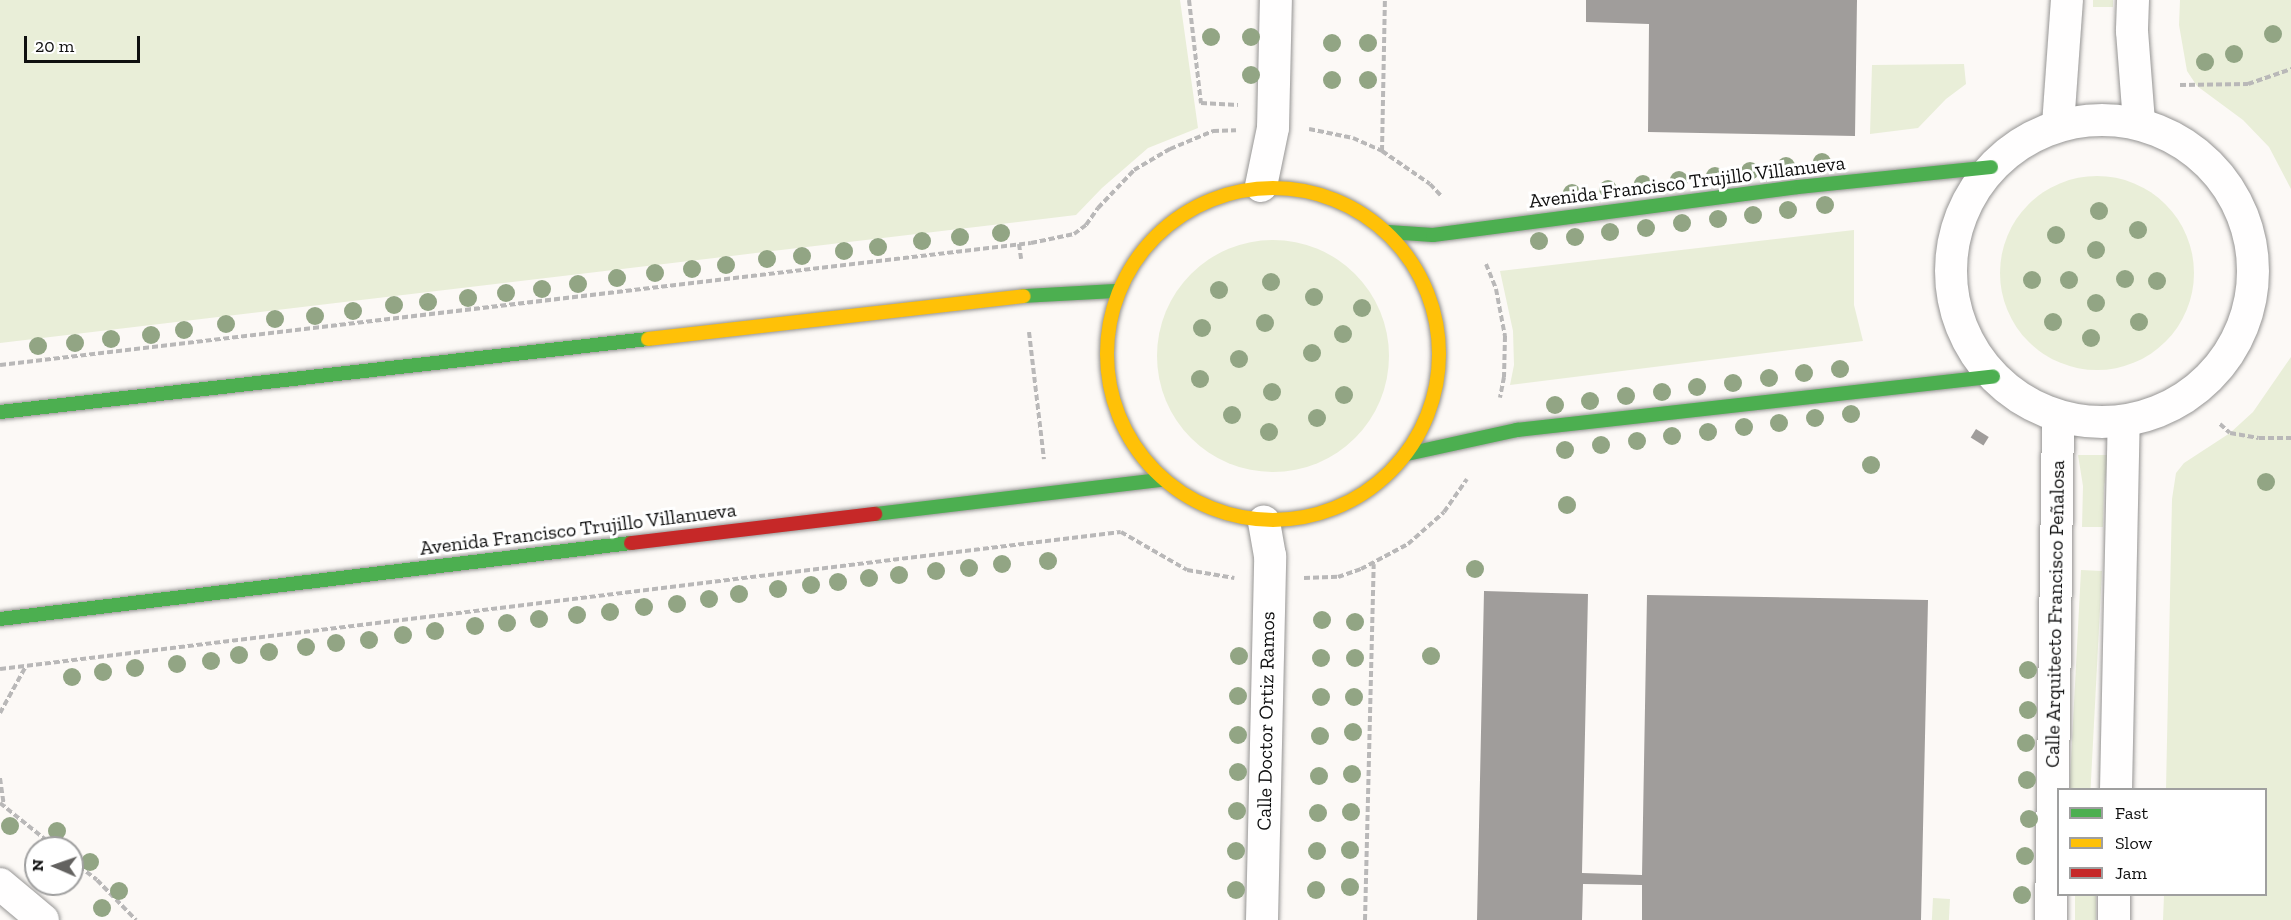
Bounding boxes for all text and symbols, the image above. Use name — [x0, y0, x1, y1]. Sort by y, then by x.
scale bar — [27, 24, 142, 62]
text: 20 m — [35, 35, 74, 57]
street label: Avenida Francisco Trujillo Villanueva — [1527, 151, 1847, 213]
street label: Calle Arquitecto Francisco Peñalosa — [2040, 460, 2070, 768]
street label: Avenida Francisco Trujillo Villanueva — [418, 498, 738, 560]
street label: Calle Doctor Ortiz Ramos — [1252, 611, 1280, 831]
legend — [2057, 788, 2267, 896]
text: Fast — [2115, 802, 2148, 824]
text: Slow — [2115, 832, 2152, 854]
north arrow — [24, 836, 84, 896]
text: N — [28, 859, 47, 872]
text: Jam — [2115, 862, 2147, 884]

